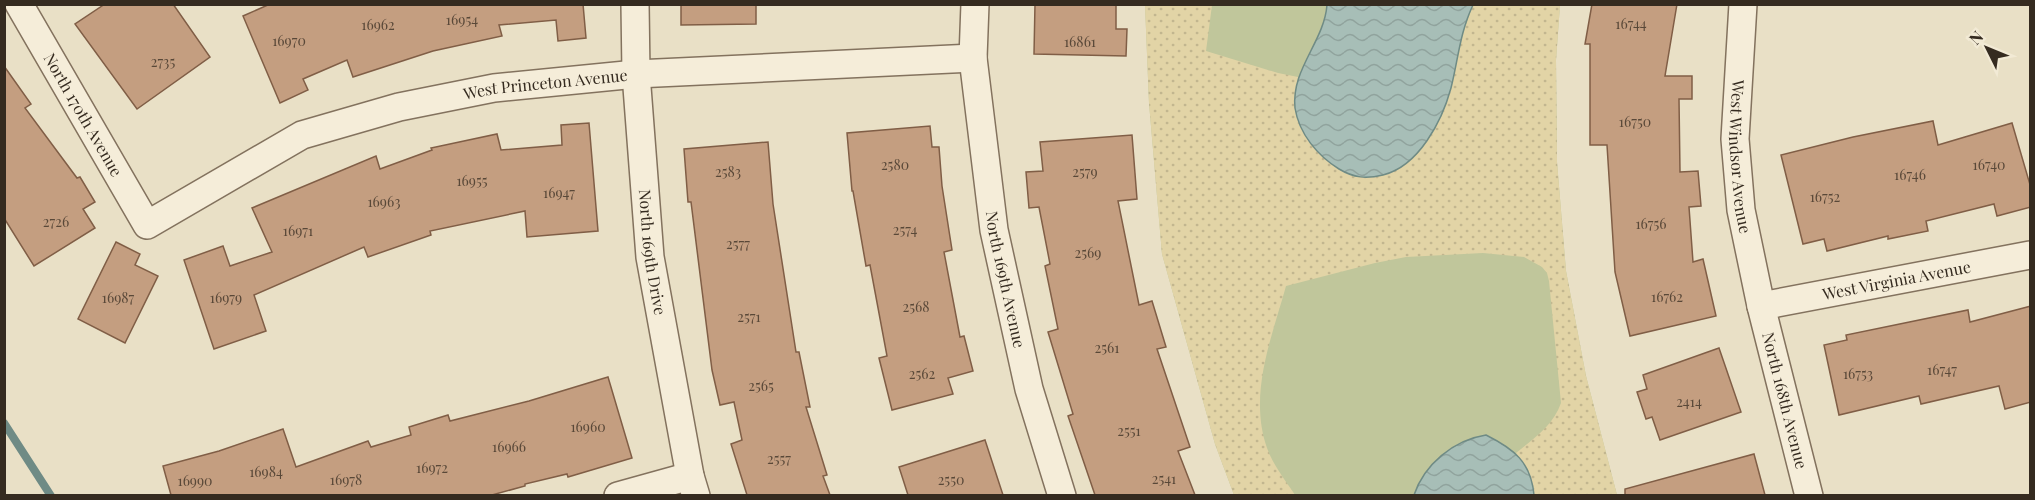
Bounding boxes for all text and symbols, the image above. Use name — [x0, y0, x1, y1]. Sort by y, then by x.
house number: 16954 — [446, 10, 478, 29]
house number: 16744 — [1615, 14, 1647, 33]
house number: 16962 — [361, 15, 395, 34]
north arrow — [1957, 18, 2017, 78]
text: N — [1964, 26, 1988, 49]
house number: 16970 — [272, 31, 306, 50]
house number: 16861 — [1064, 32, 1096, 51]
street label: North 170th Avenue — [40, 49, 128, 180]
house number: 2735 — [151, 52, 175, 71]
street label: West Princeton Avenue — [460, 64, 628, 104]
street label: West Windsor Avenue — [1725, 78, 1757, 235]
house number: 16750 — [1619, 112, 1651, 131]
house number: 2580 — [881, 155, 909, 174]
house number: 16740 — [1973, 155, 2005, 174]
house number: 2583 — [715, 162, 741, 181]
house number: 2579 — [1072, 162, 1098, 181]
house number: 16746 — [1894, 165, 1926, 184]
house number: 16955 — [456, 171, 488, 190]
house number: 16947 — [543, 183, 575, 202]
house number: 16752 — [1810, 187, 1841, 206]
street label: North 169th Drive — [635, 188, 671, 317]
house number: 16963 — [367, 192, 401, 211]
street label: North 169th Avenue — [982, 210, 1031, 350]
house number: 2726 — [43, 212, 69, 231]
house number: 16756 — [1635, 214, 1667, 233]
house number: 2574 — [893, 220, 917, 239]
house number: 16971 — [283, 221, 313, 240]
house number: 2577 — [726, 234, 750, 253]
house number: 2569 — [1075, 243, 1101, 262]
street label: West Virginia Avenue — [1820, 255, 1972, 304]
house number: 16762 — [1651, 287, 1683, 306]
house number: 16987 — [102, 288, 135, 307]
house number: 16979 — [210, 288, 242, 307]
house number: 2568 — [902, 297, 930, 316]
house number: 2571 — [737, 307, 761, 326]
street label: North 168th Avenue — [1758, 330, 1813, 471]
house number: 2561 — [1095, 338, 1119, 357]
house number: 16747 — [1927, 360, 1957, 379]
house number: 2562 — [909, 364, 936, 383]
house number: 16753 — [1843, 364, 1873, 383]
house number: 2565 — [748, 376, 774, 395]
house number: 2414 — [1676, 392, 1702, 411]
house number: 16960 — [570, 417, 606, 436]
house number: 2551 — [1117, 421, 1141, 440]
house number: 16966 — [492, 437, 526, 456]
house number: 2557 — [767, 449, 791, 468]
house number: 16972 — [416, 458, 448, 477]
house number: 16984 — [249, 462, 283, 481]
house number: 2541 — [1152, 469, 1176, 488]
house number: 16978 — [330, 470, 362, 489]
house number: 2550 — [938, 470, 964, 489]
house number: 16990 — [177, 471, 213, 490]

